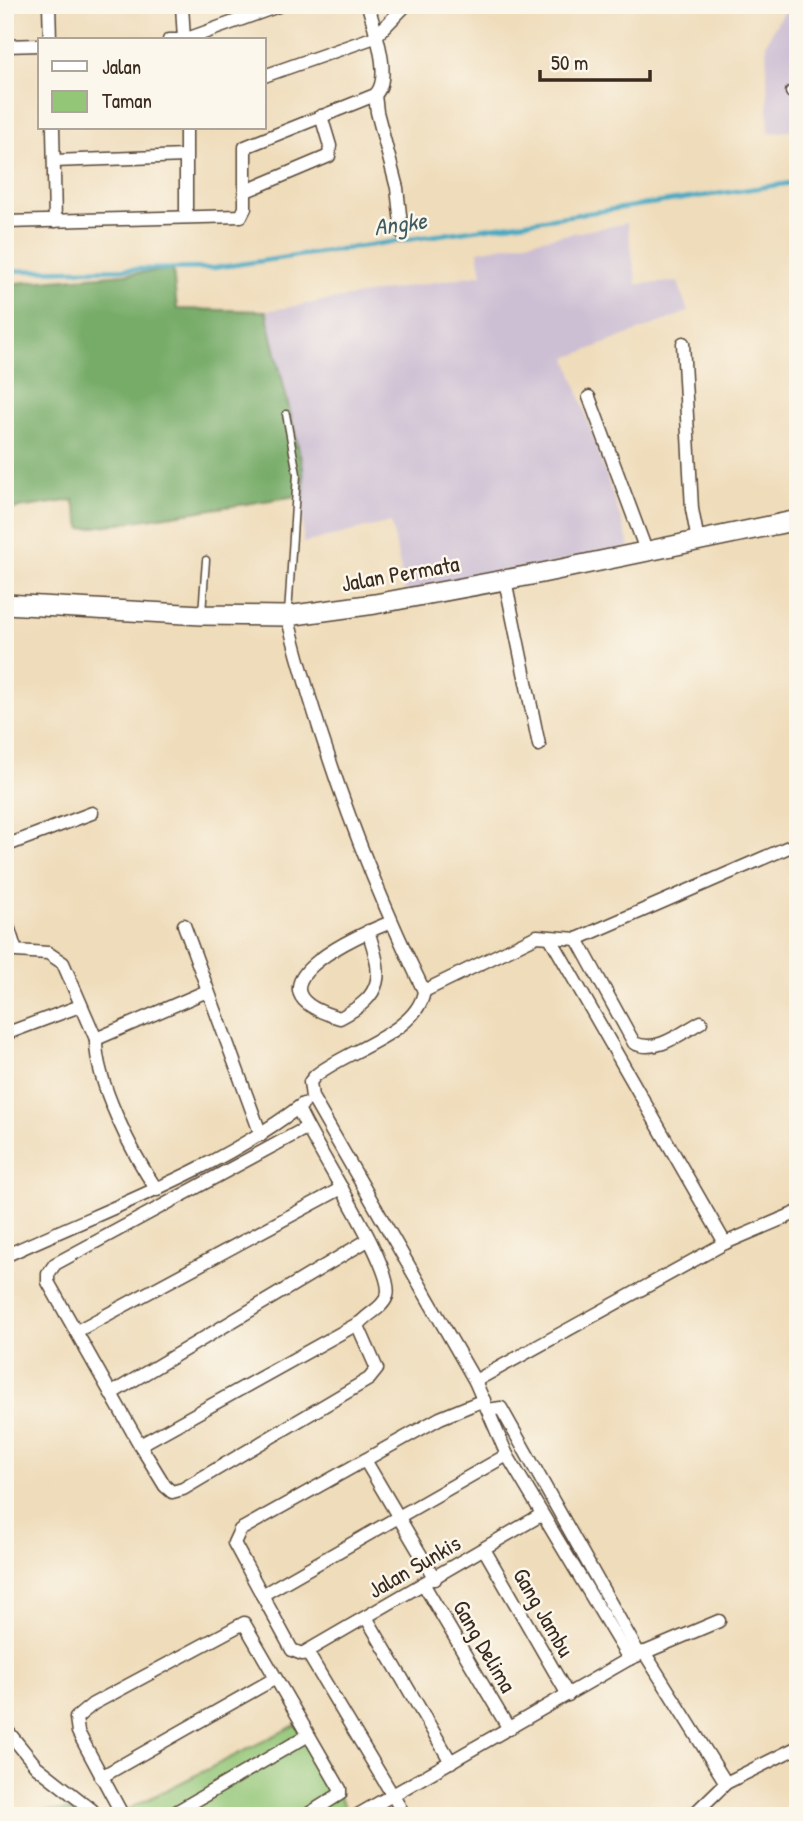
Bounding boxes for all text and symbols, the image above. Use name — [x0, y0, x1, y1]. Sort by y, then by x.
legend — [38, 38, 266, 130]
scale bar — [540, 38, 651, 82]
text: 50 m — [551, 48, 588, 77]
text: Jalan — [102, 52, 141, 81]
text: Taman — [102, 86, 152, 115]
water label: Angke — [372, 203, 430, 244]
street label: Jalan Permata — [339, 547, 461, 599]
street label: Jalan Sunkis — [362, 1527, 466, 1605]
street label: Gang Jambu — [506, 1562, 582, 1662]
street label: Gang Delima — [446, 1594, 524, 1698]

